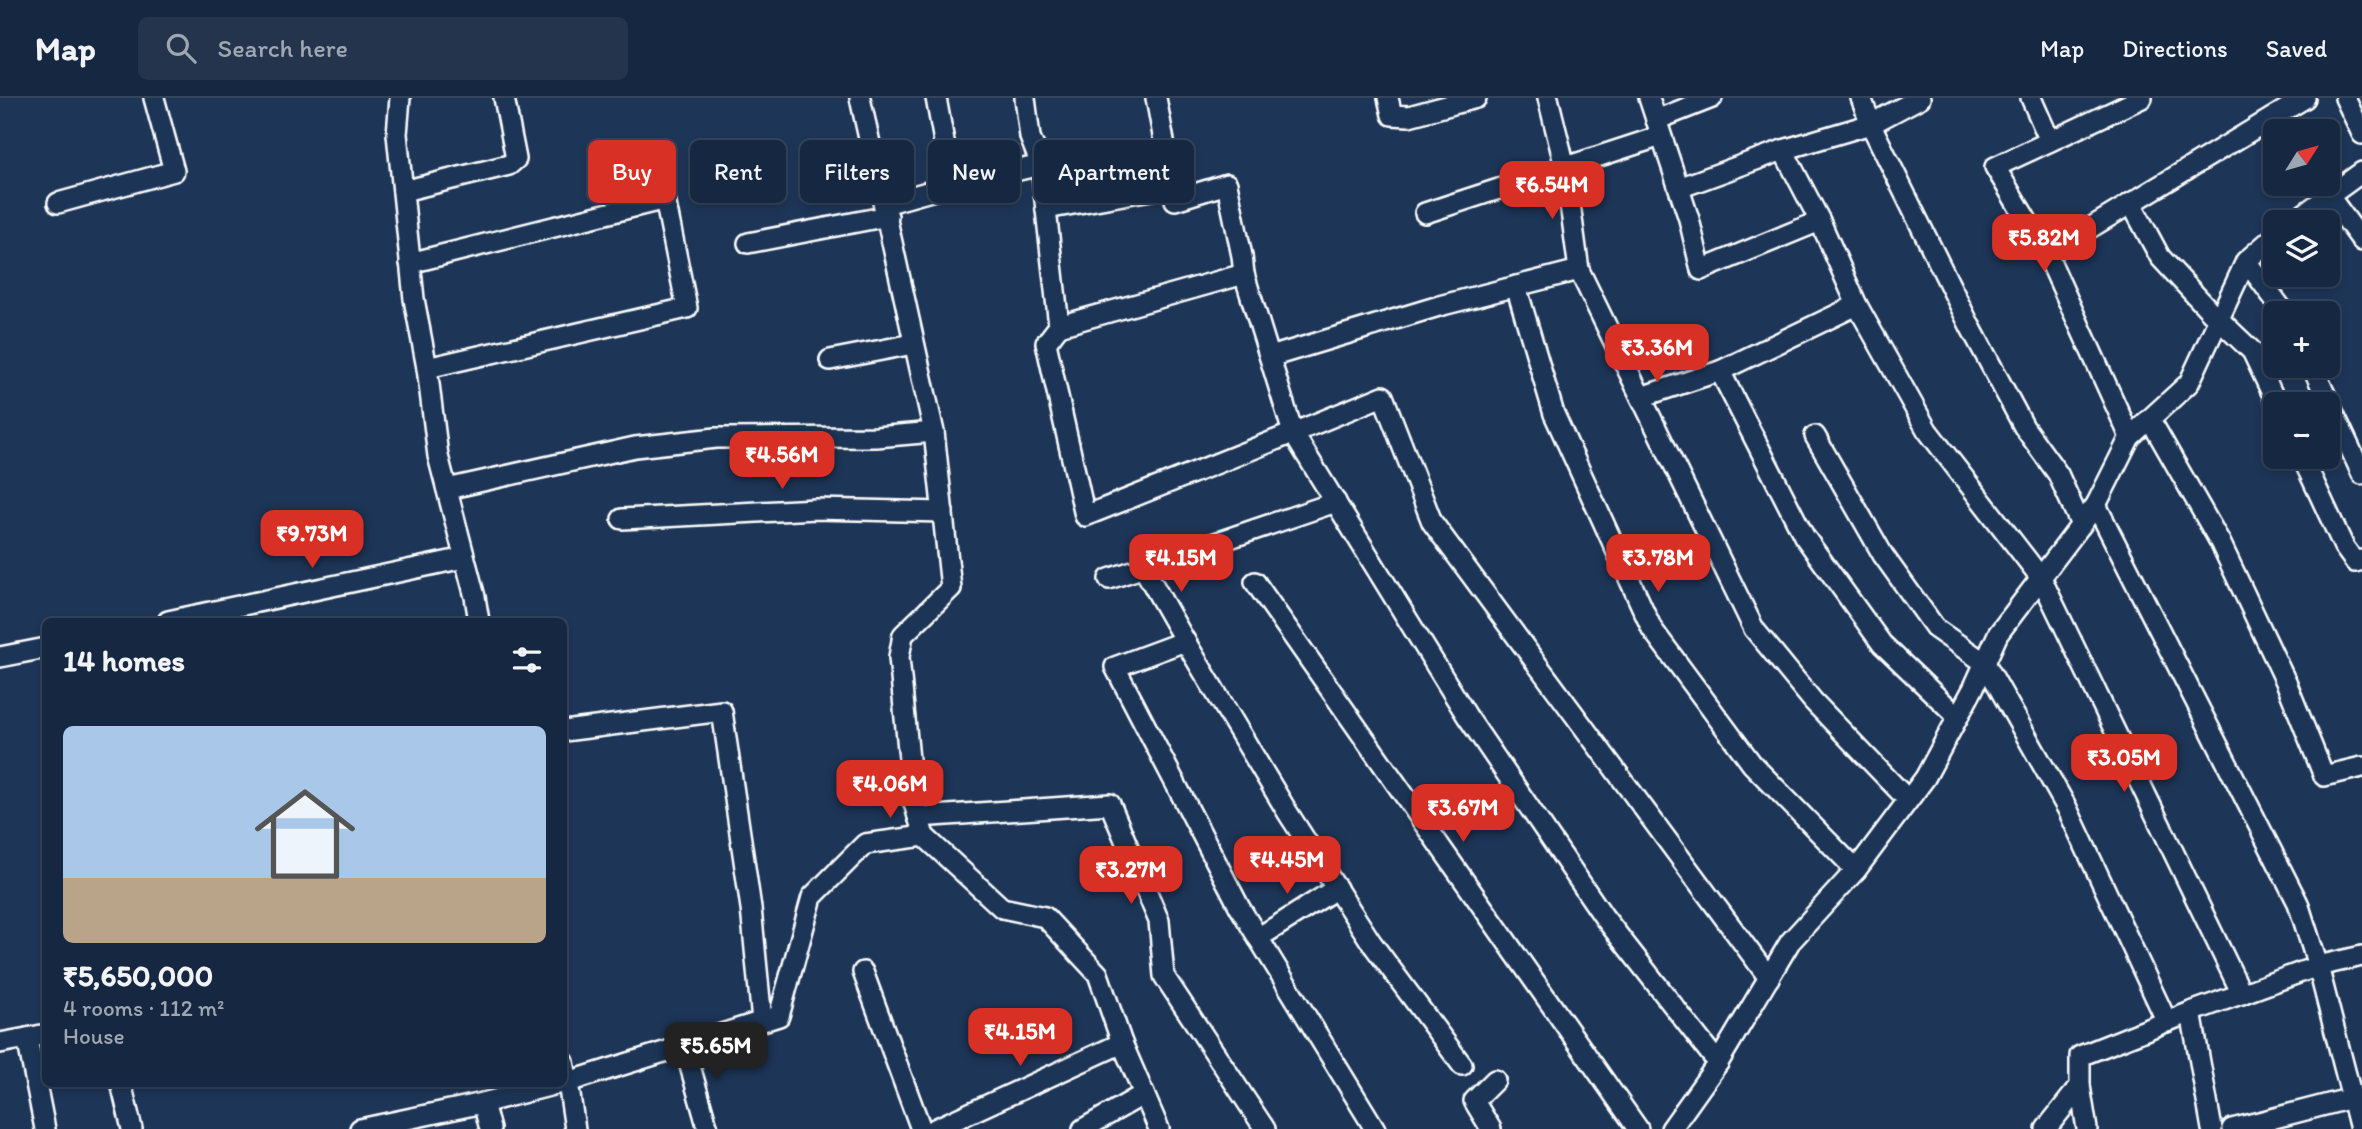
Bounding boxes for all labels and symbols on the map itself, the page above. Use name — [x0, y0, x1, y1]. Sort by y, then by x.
north arrow — [2263, 119, 2340, 196]
pin: ₹6.54M — [1495, 162, 1609, 221]
pin: ₹5.82M — [1987, 214, 2101, 274]
pin: ₹3.36M — [1600, 324, 1714, 384]
pin: ₹4.56M — [725, 432, 839, 491]
pin: ₹9.73M — [255, 510, 369, 570]
pin: ₹4.15M — [1124, 534, 1238, 594]
pin: ₹3.78M — [1601, 534, 1715, 594]
pin: ₹3.05M — [2067, 734, 2181, 794]
pin: ₹4.06M — [833, 760, 947, 820]
pin: ₹3.67M — [1406, 784, 1520, 844]
pin: ₹4.45M — [1230, 836, 1344, 896]
pin: ₹3.27M — [1074, 846, 1188, 906]
pin: ₹4.15M — [963, 1009, 1077, 1068]
pin: ₹5.65M — [659, 1023, 773, 1082]

